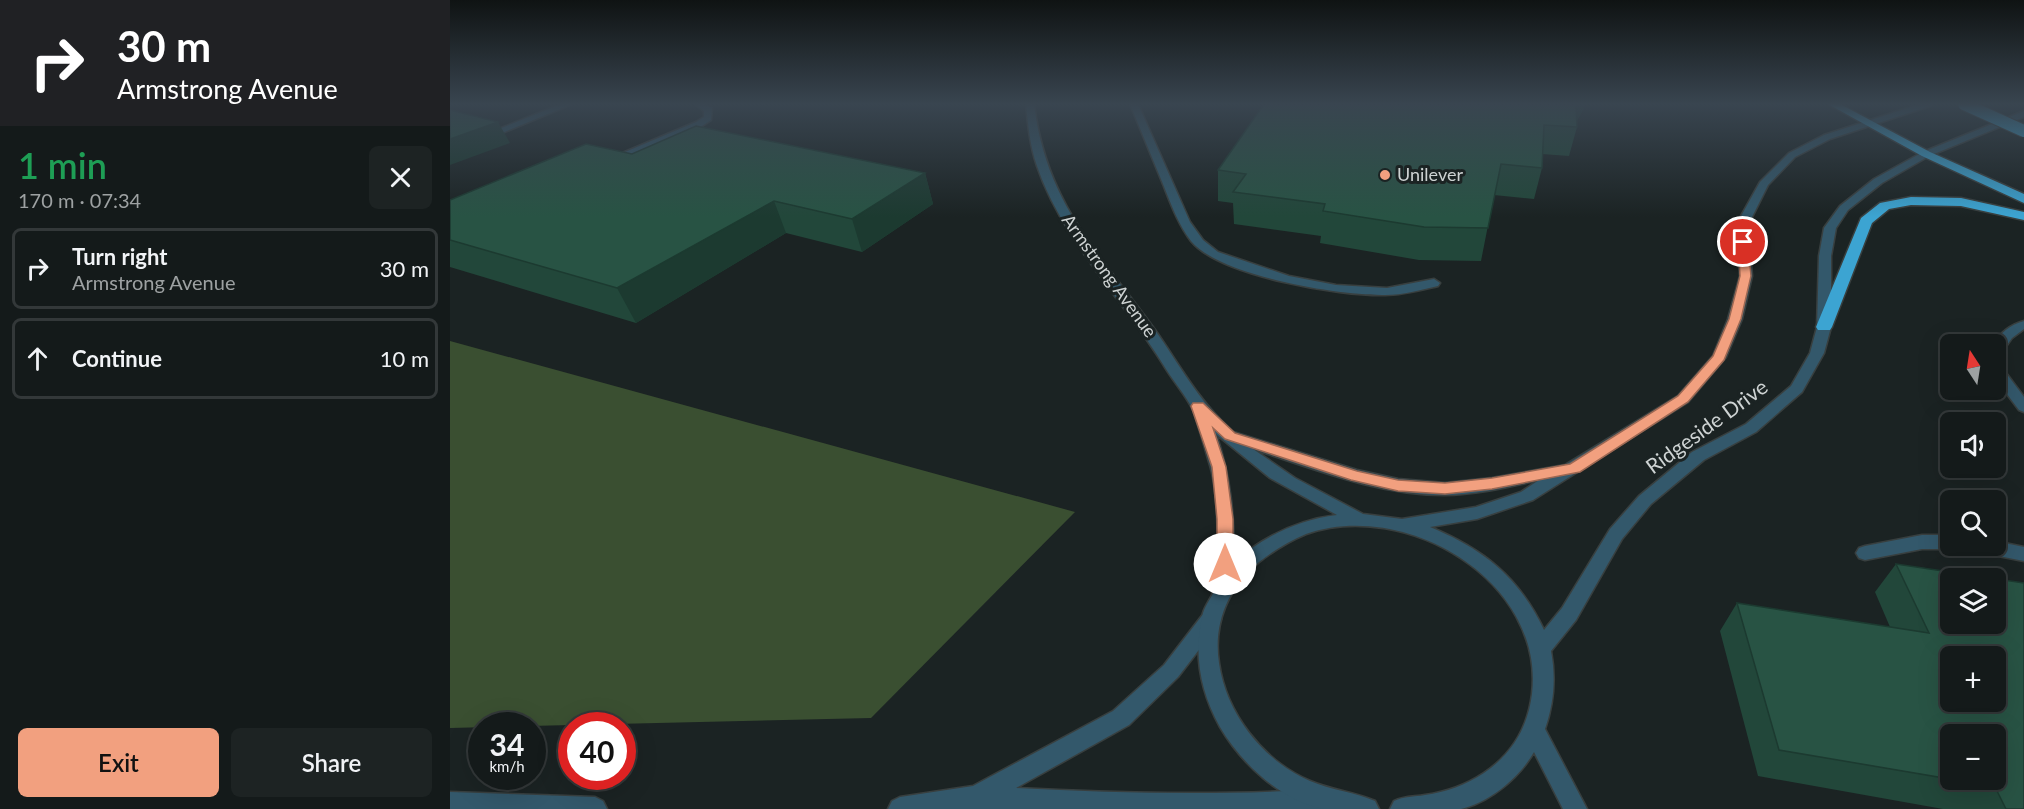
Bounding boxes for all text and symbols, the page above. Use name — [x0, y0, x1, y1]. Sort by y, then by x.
text: 30 m — [117, 21, 211, 71]
icon: right — [18, 24, 96, 102]
text: Armstrong Avenue — [117, 72, 338, 105]
text: 1 min — [18, 143, 107, 187]
button: close — [369, 146, 432, 209]
place label: Unilever — [1397, 163, 1463, 185]
marker: Unilever — [1378, 168, 1392, 182]
text: 170 m · 07:34 — [18, 188, 141, 212]
street label: Armstrong Avenue — [1058, 209, 1162, 341]
pin — [1717, 216, 1768, 267]
icon: arrive — [1726, 225, 1759, 258]
text: Turn right — [72, 243, 167, 270]
icon: right — [21, 252, 54, 285]
text: 30 m — [380, 255, 429, 282]
text: Armstrong Avenue — [72, 270, 236, 294]
north arrow — [1940, 334, 2006, 400]
map controls — [1940, 334, 2006, 790]
icon: ahead — [21, 342, 54, 375]
text: Continue — [72, 345, 162, 372]
text: 10 m — [380, 345, 429, 372]
street label: Ridgeside Drive — [1640, 373, 1772, 478]
button: sound — [1940, 412, 2006, 478]
button: search — [1940, 490, 2006, 556]
position arrow — [1193, 532, 1257, 596]
button: layers — [1940, 568, 2006, 634]
button: + — [1940, 646, 2006, 712]
speed limit sign: 40 — [558, 712, 636, 790]
button: − — [1940, 724, 2006, 790]
text: 34 — [490, 726, 524, 762]
button: Exit — [18, 728, 219, 797]
button: Share — [231, 728, 432, 797]
text: km/h — [489, 757, 525, 775]

